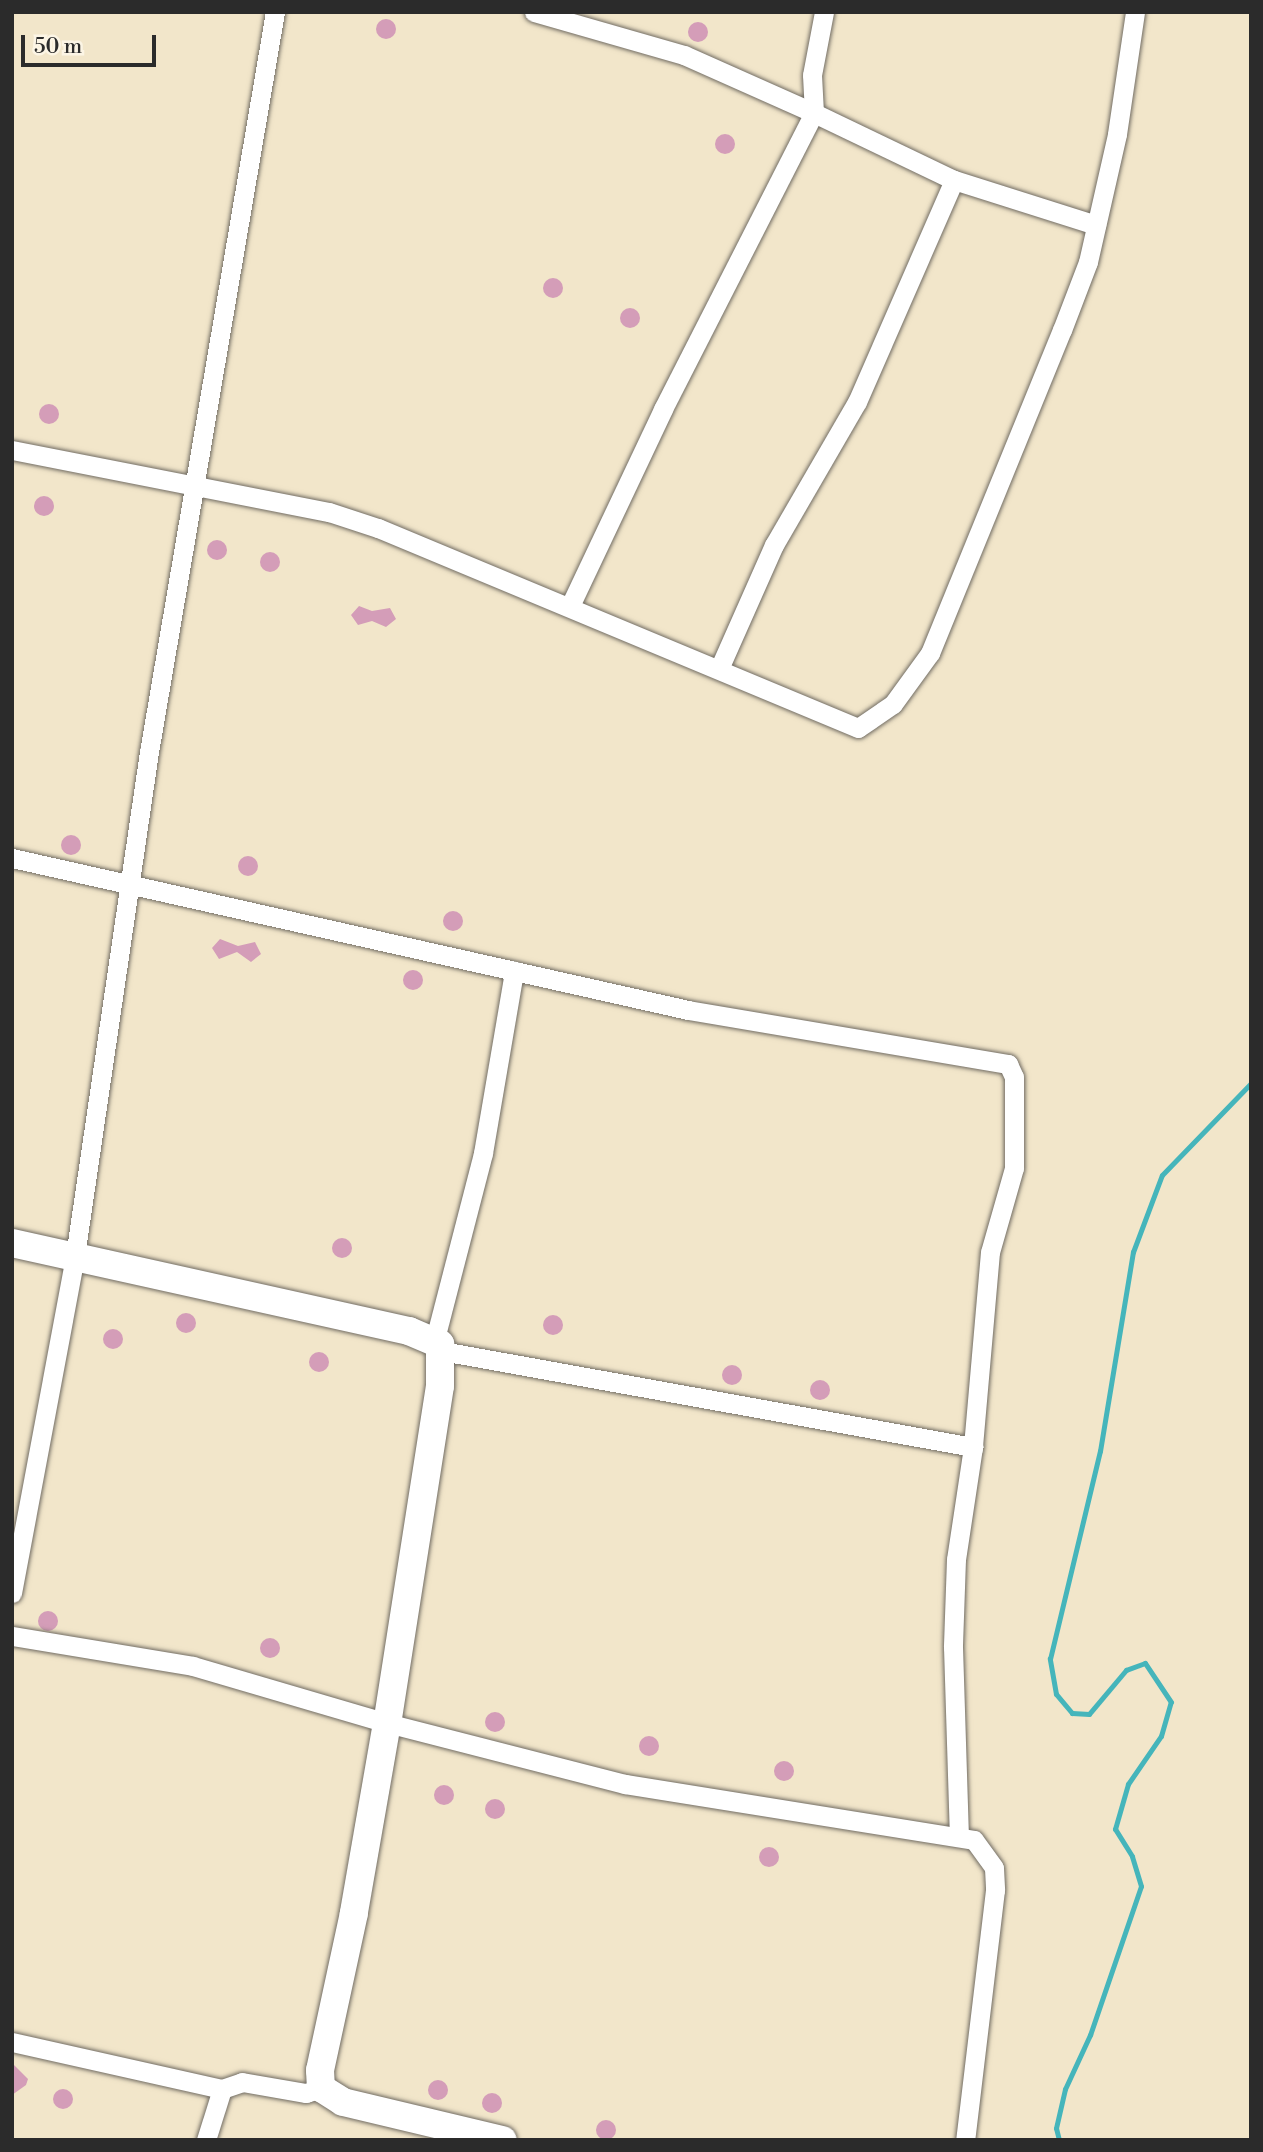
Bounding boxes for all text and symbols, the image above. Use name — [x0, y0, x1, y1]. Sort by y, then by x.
scale bar — [24, 21, 159, 65]
text: 50 m — [34, 34, 82, 60]

